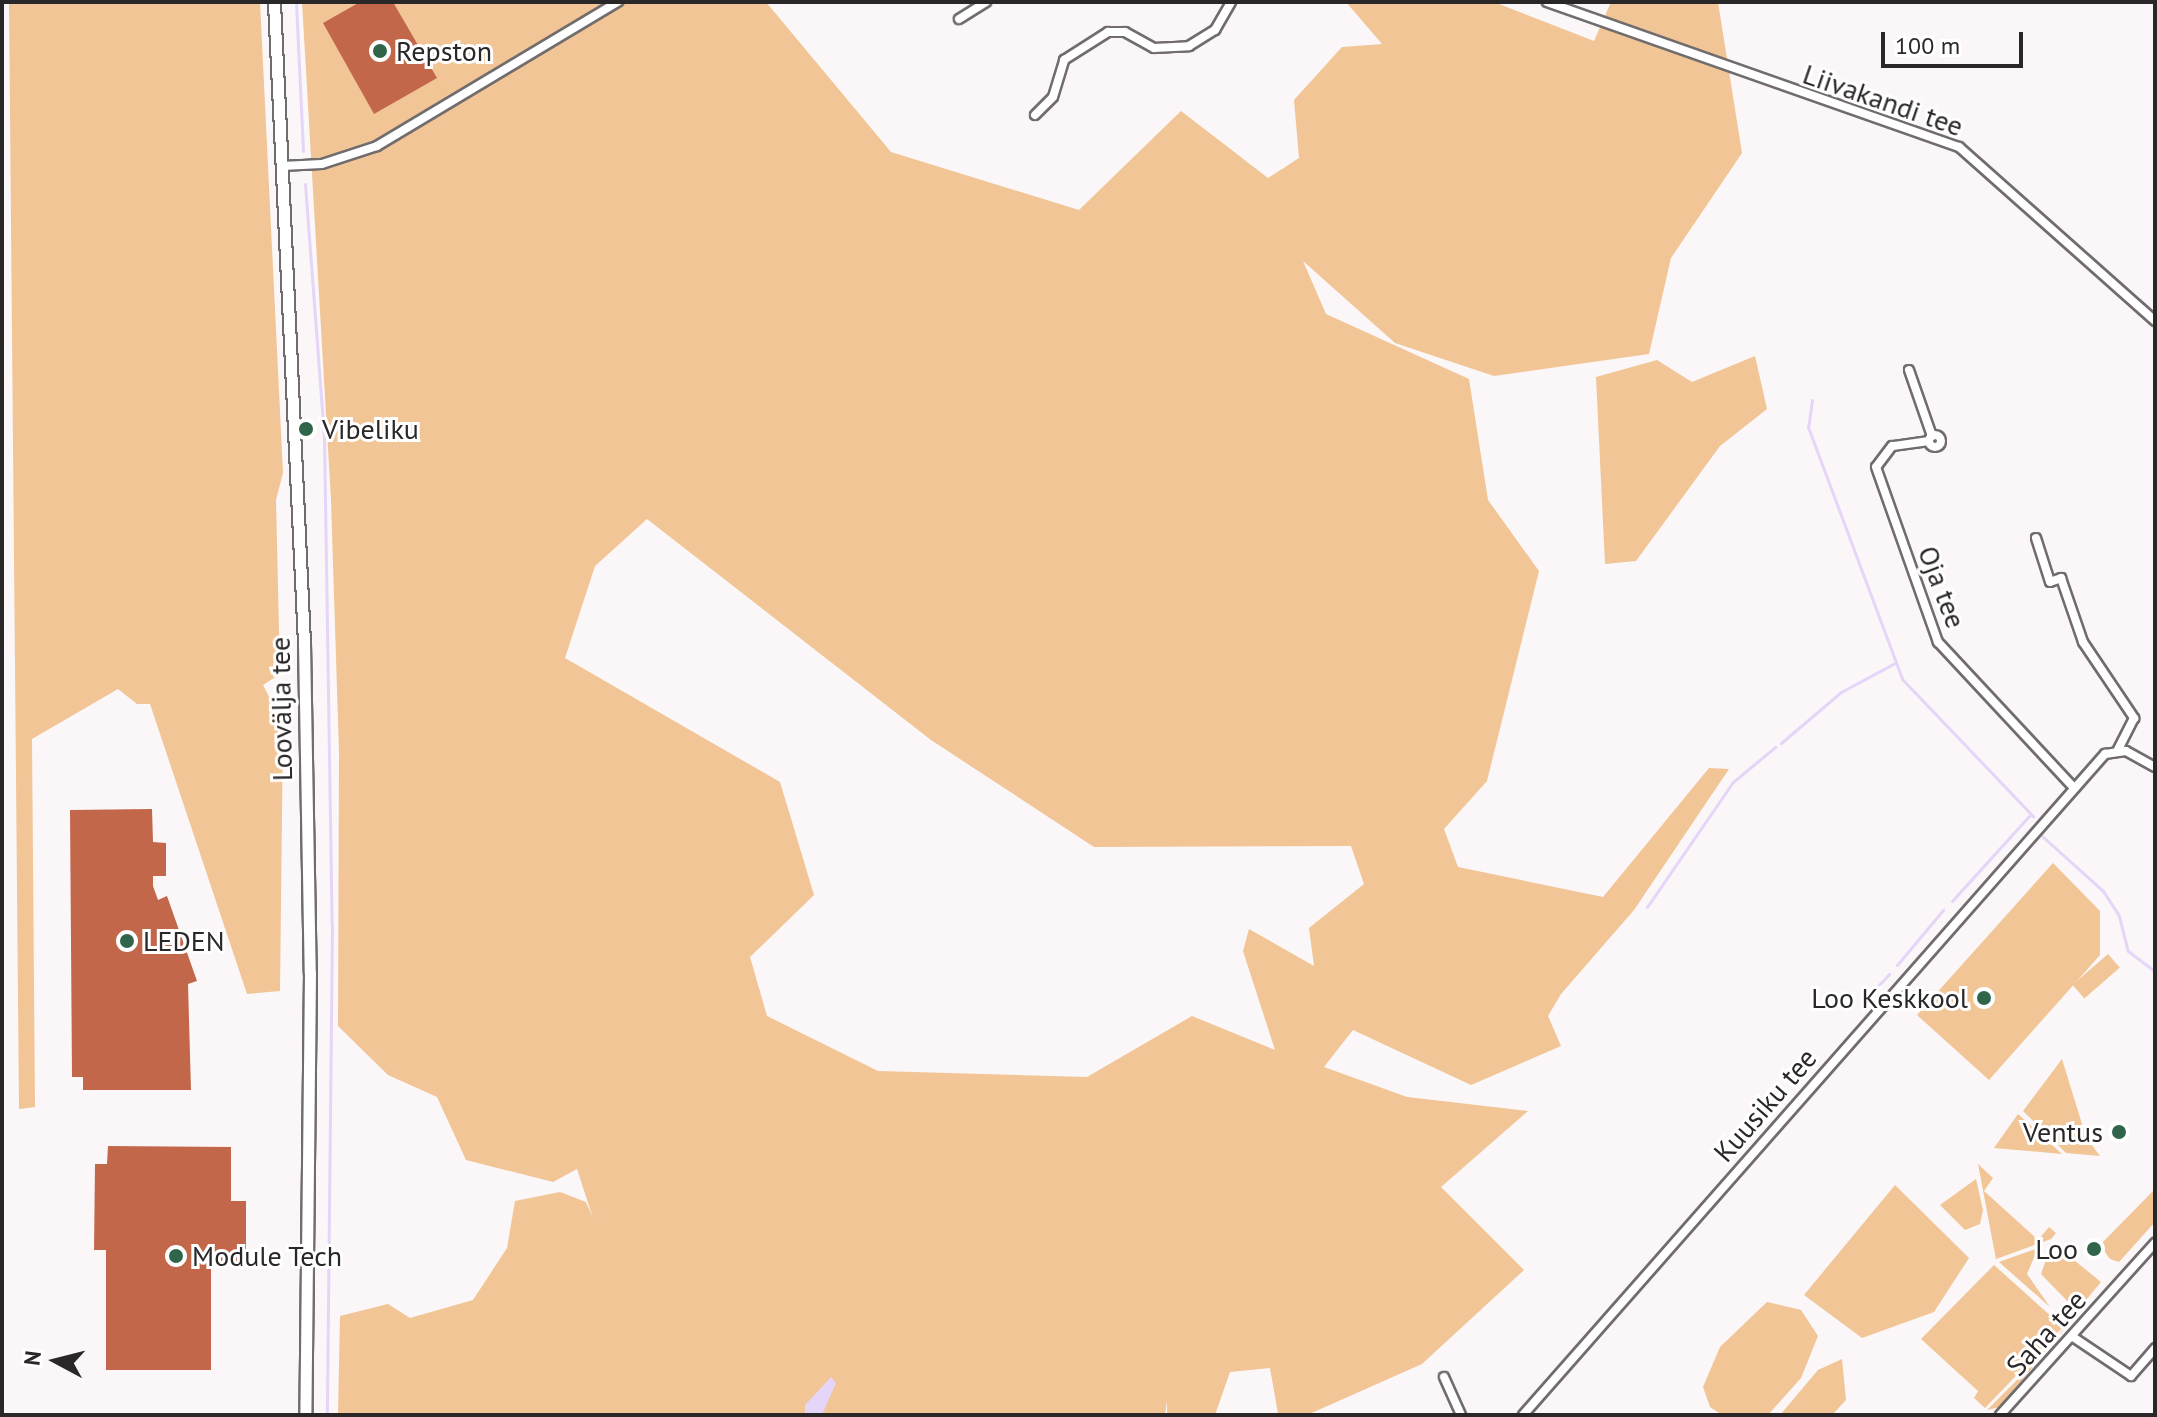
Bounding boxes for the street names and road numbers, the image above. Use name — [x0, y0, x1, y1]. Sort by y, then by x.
street label: Liivakandi tee — [1799, 57, 1967, 143]
street label: Oja tee — [1911, 541, 1973, 633]
street label: Loovälja tee — [263, 637, 299, 781]
street label: Kuusiku tee — [1707, 1041, 1823, 1169]
street label: Saha tee — [1999, 1284, 2093, 1382]

